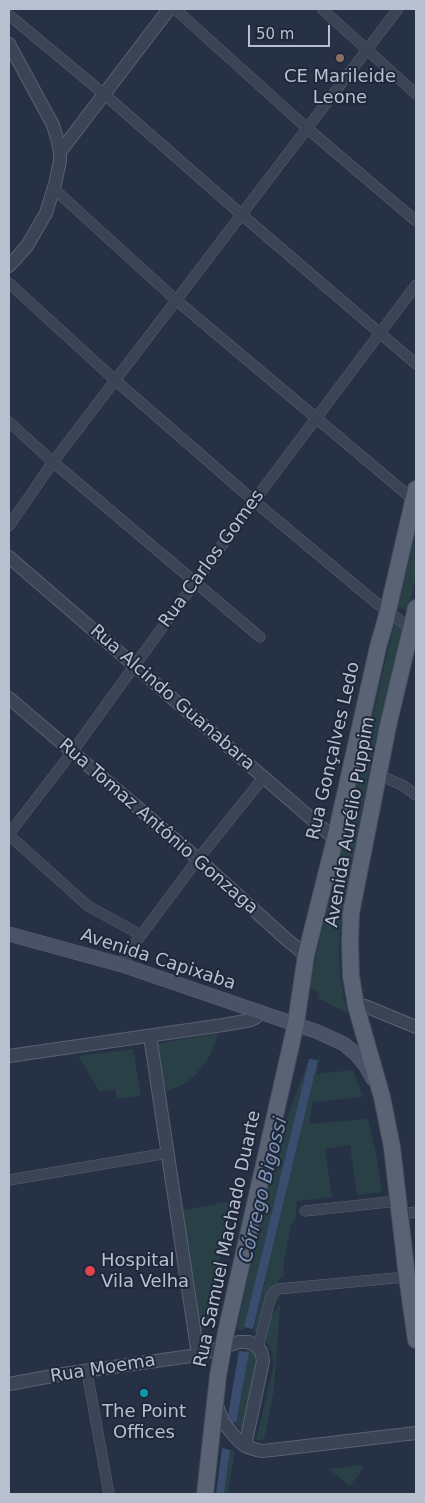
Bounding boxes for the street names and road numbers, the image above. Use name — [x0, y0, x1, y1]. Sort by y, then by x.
street label: Rua Carlos Gomes — [155, 486, 269, 632]
street label: Rua Alcindo Guanabara — [85, 621, 259, 775]
street label: Rua Gonçalves Ledo — [303, 660, 365, 842]
street label: Avenida Aurélio Puppim — [322, 715, 380, 929]
street label: Rua Tomaz Antônio Gonzaga — [54, 735, 262, 919]
street label: Avenida Capixaba — [78, 925, 238, 995]
street label: Rua Samuel Machado Duarte — [190, 1109, 266, 1369]
street label: Rua Moema — [49, 1350, 157, 1388]

